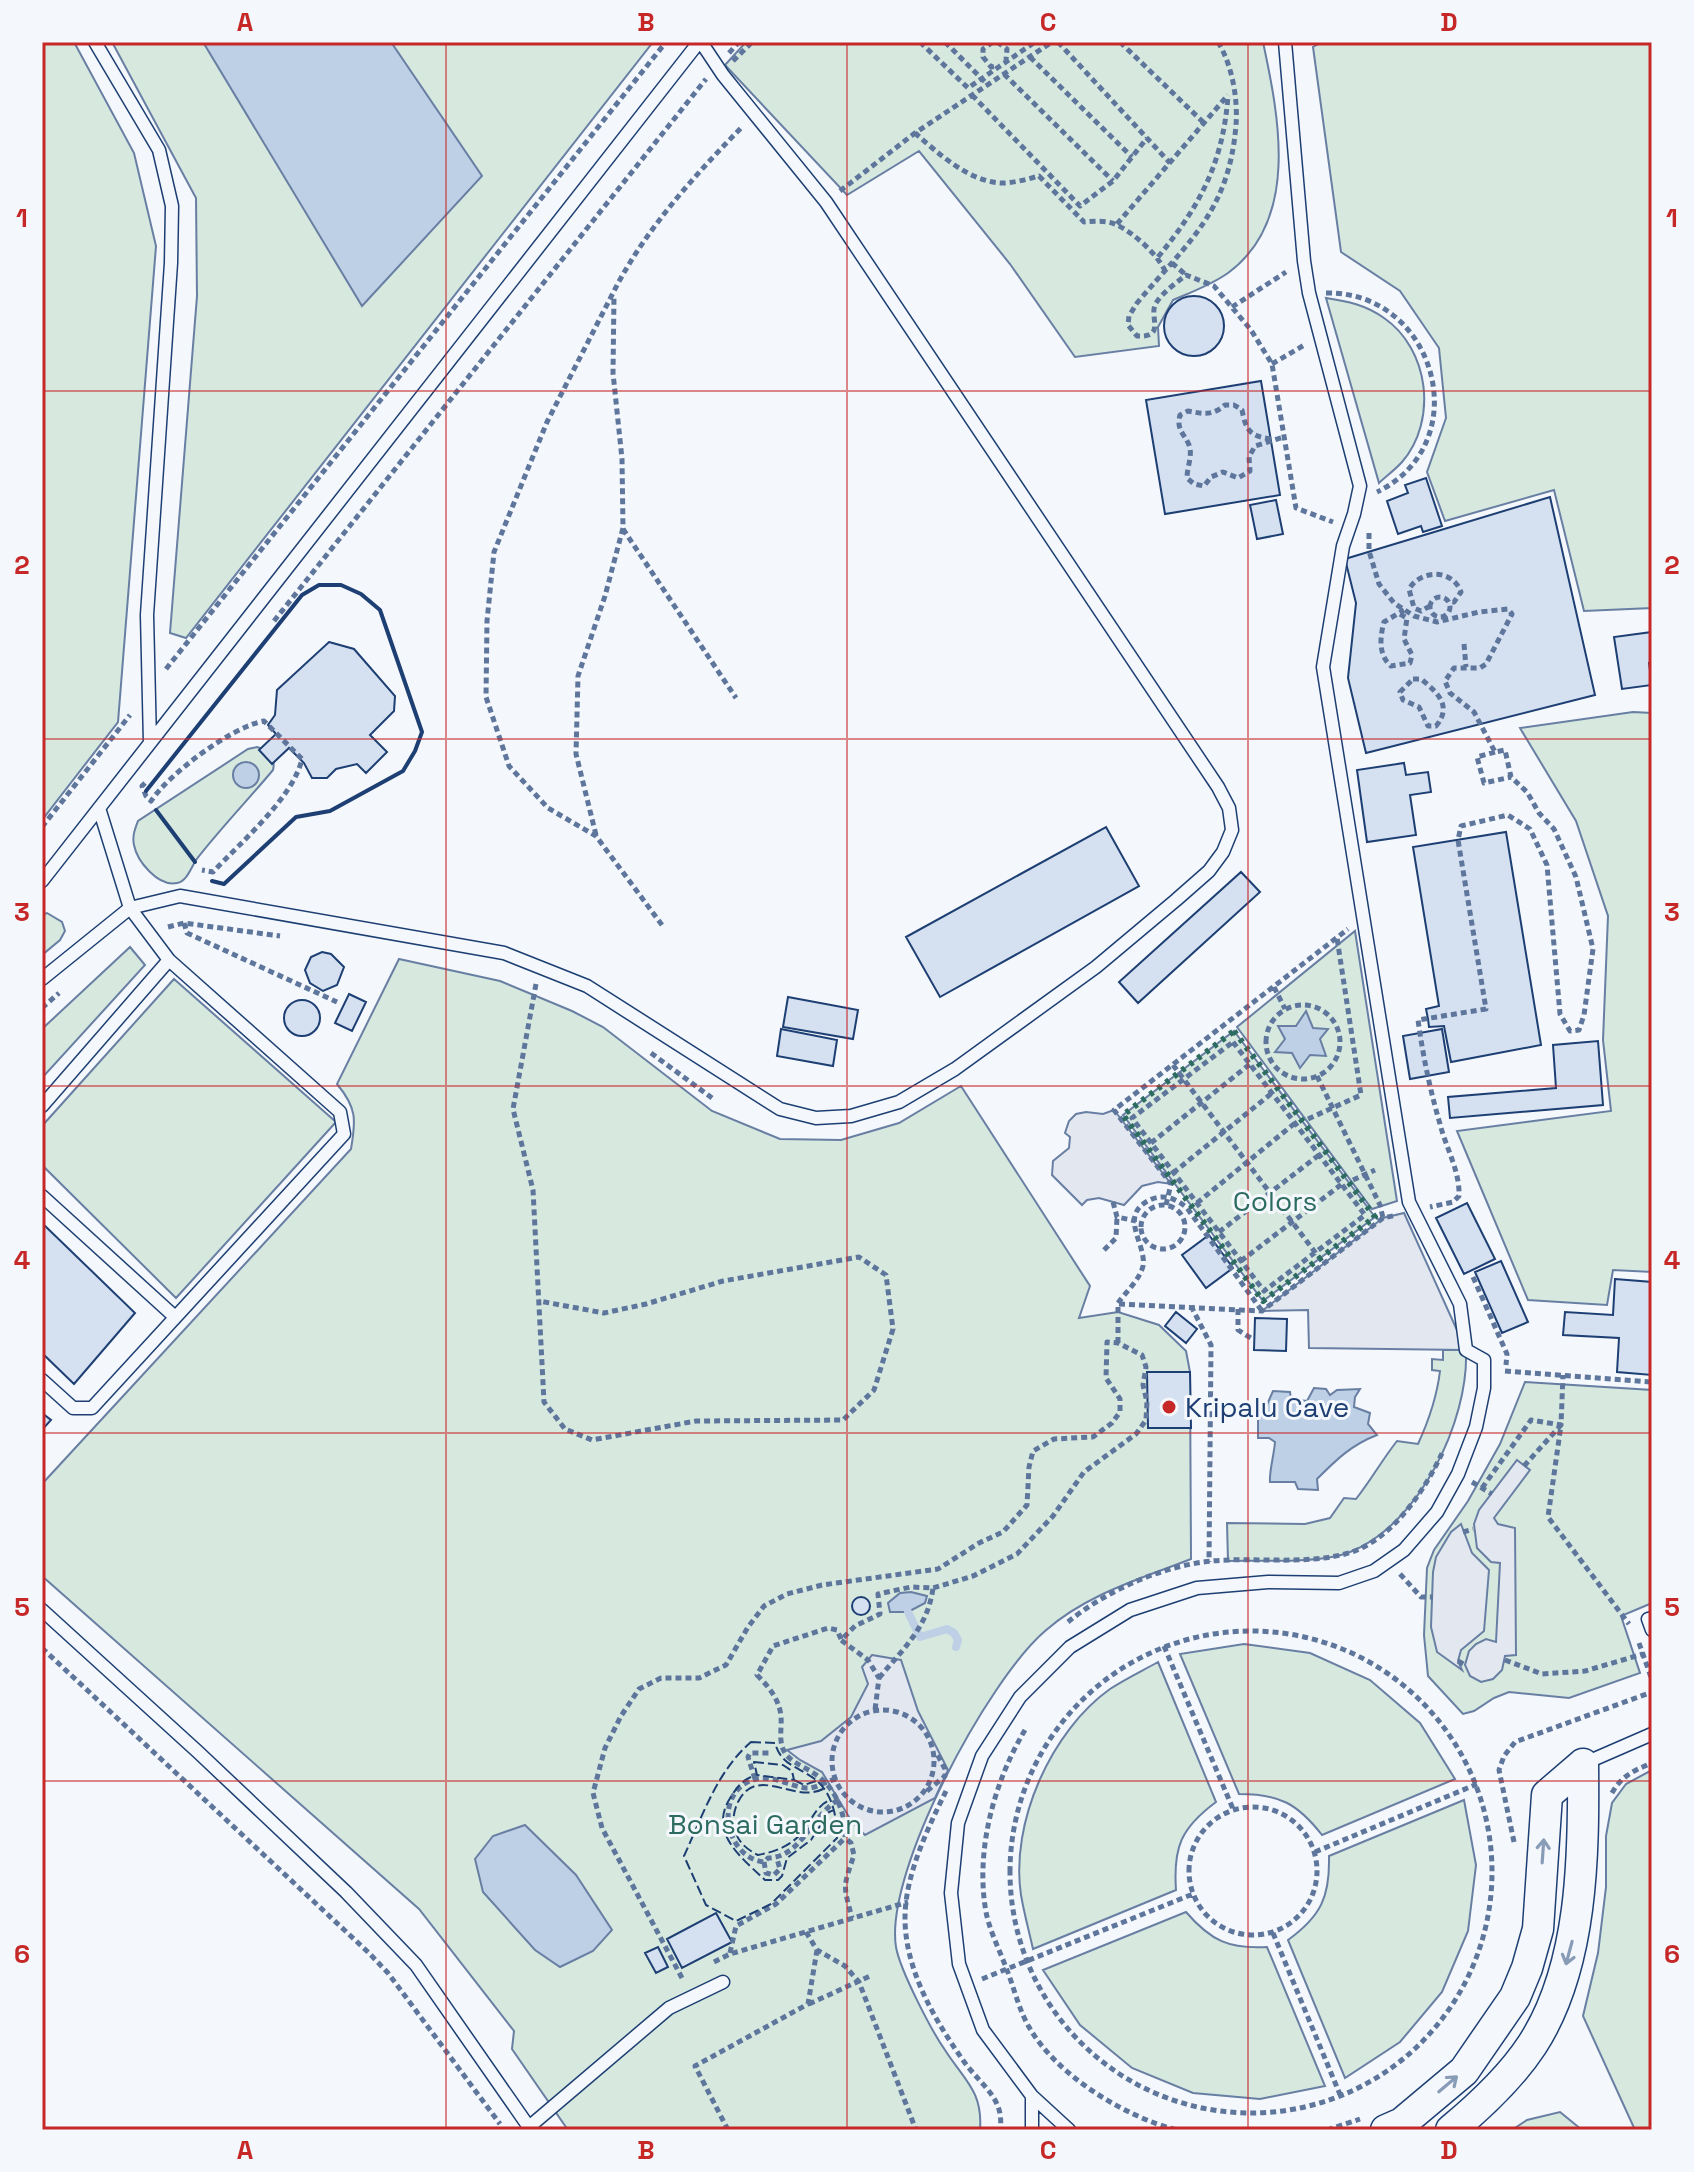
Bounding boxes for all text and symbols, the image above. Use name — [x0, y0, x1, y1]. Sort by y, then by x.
text: A — [237, 5, 254, 39]
text: B — [637, 5, 655, 39]
text: C — [1040, 5, 1056, 39]
text: D — [1440, 5, 1458, 39]
text: 1 — [16, 201, 28, 235]
text: 1 — [1666, 201, 1678, 235]
text: 2 — [14, 548, 30, 582]
text: 2 — [1664, 548, 1680, 582]
text: 3 — [14, 895, 30, 929]
text: 3 — [1664, 895, 1680, 929]
park label: Colors — [1233, 1183, 1317, 1219]
text: 4 — [14, 1243, 30, 1277]
text: 4 — [1664, 1243, 1680, 1277]
place label: Kripalu Cave — [1185, 1389, 1349, 1425]
marker: Kripalu Cave — [1160, 1398, 1178, 1416]
text: 5 — [14, 1590, 30, 1624]
text: 5 — [1664, 1590, 1680, 1624]
park label: Bonsai Garden — [668, 1806, 862, 1842]
one-way arrow — [1536, 1838, 1551, 1865]
text: 6 — [14, 1937, 30, 1971]
text: 6 — [1664, 1937, 1680, 1971]
one-way arrow — [1561, 1940, 1576, 1966]
one-way arrow — [1438, 2075, 1458, 2093]
text: A — [237, 2133, 254, 2167]
text: B — [637, 2133, 655, 2167]
text: C — [1040, 2133, 1056, 2167]
text: D — [1440, 2133, 1458, 2167]

